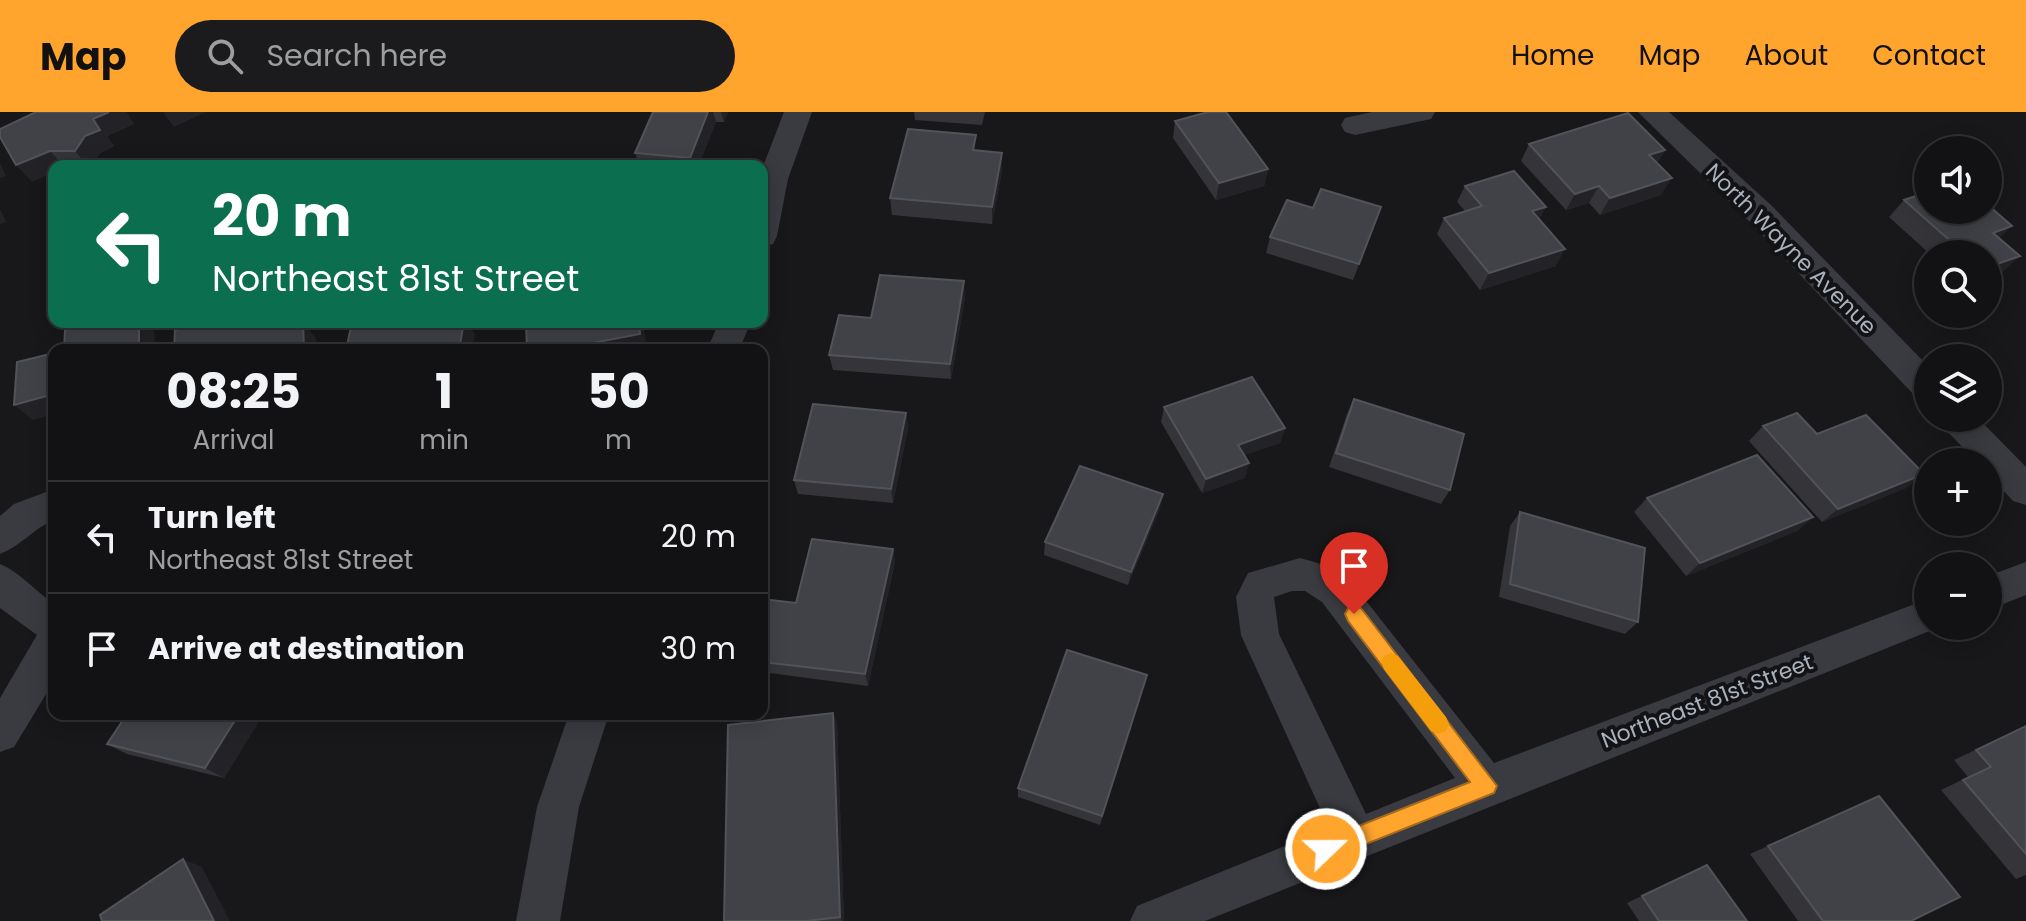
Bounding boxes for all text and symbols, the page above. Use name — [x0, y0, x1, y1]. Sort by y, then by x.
search box — [175, 20, 735, 92]
text: Map — [40, 30, 127, 83]
icon: search — [203, 34, 247, 78]
text: Search here — [267, 34, 447, 77]
text: Home — [1511, 36, 1594, 75]
text: Map — [1638, 36, 1700, 75]
text: About — [1744, 36, 1828, 75]
text: Contact — [1872, 36, 1986, 75]
map controls — [1914, 136, 2002, 640]
button: sound — [1914, 136, 2002, 224]
street label: North Wayne Avenue — [1698, 156, 1884, 342]
text: 20 m — [212, 177, 352, 256]
icon: left — [80, 192, 184, 296]
button: search — [1914, 240, 2002, 328]
text: Northeast 81st Street — [212, 253, 579, 304]
button: layers — [1914, 344, 2002, 432]
text: 08:25 — [166, 358, 301, 425]
text: 1 — [435, 358, 453, 425]
text: 50 — [587, 358, 650, 425]
text: Arrival — [193, 422, 275, 458]
text: min — [419, 422, 469, 458]
text: m — [605, 422, 632, 458]
button: + — [1914, 448, 2002, 536]
text: Turn left — [148, 496, 276, 539]
icon: left — [80, 515, 124, 559]
text: 20 m — [661, 515, 736, 558]
pin — [1320, 532, 1388, 614]
text: Northeast 81st Street — [148, 542, 413, 578]
icon: arrive — [1332, 544, 1376, 588]
button: − — [1914, 552, 2002, 640]
icon: arrive — [80, 627, 124, 671]
text: Arrive at destination — [148, 627, 465, 670]
text: 30 m — [661, 627, 736, 670]
street label: Northeast 81st Street — [1597, 646, 1817, 756]
position arrow — [1284, 807, 1368, 891]

